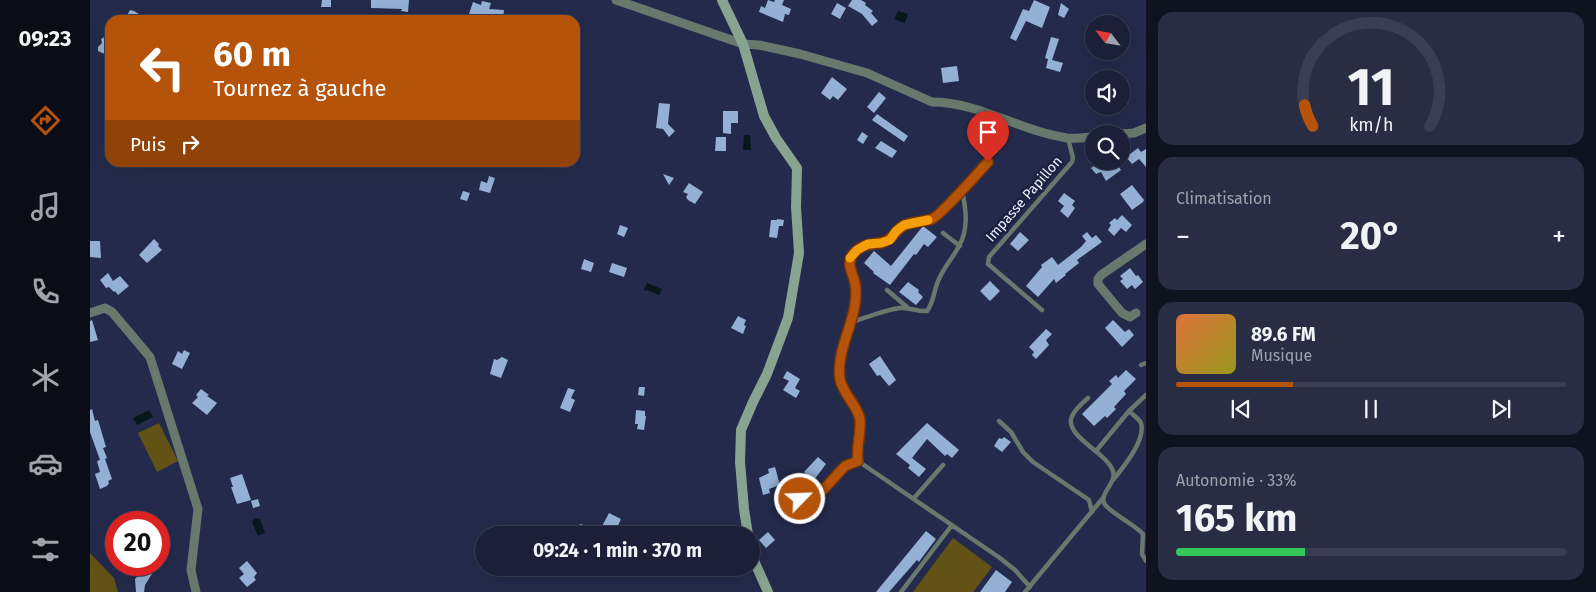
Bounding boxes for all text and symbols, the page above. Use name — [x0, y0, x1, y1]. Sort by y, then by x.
north arrow — [1085, 15, 1130, 60]
map controls — [1085, 15, 1130, 170]
text: 09:23 — [19, 25, 71, 52]
text: 60 m — [213, 33, 291, 75]
icon: left — [130, 35, 195, 100]
text: 11 — [1347, 56, 1395, 119]
button: sound — [1085, 70, 1130, 115]
text: Tournez à gauche — [213, 75, 386, 102]
icon: directions — [28, 103, 63, 138]
pin — [967, 111, 1009, 162]
text: km/h — [1349, 114, 1393, 136]
icon: arrive — [974, 118, 1002, 146]
button: search — [1085, 125, 1130, 170]
icon: right — [176, 130, 204, 158]
text: Puis — [130, 133, 166, 156]
street label: Impasse Papillon — [982, 153, 1066, 245]
icon: music — [28, 189, 63, 224]
text: Climatisation — [1176, 189, 1272, 208]
text: 20° — [1340, 213, 1402, 259]
text: − — [1176, 220, 1190, 253]
text: + — [1552, 220, 1566, 253]
icon: phone — [28, 274, 63, 309]
text: 89.6 FM — [1251, 323, 1316, 346]
text: Musique — [1251, 346, 1312, 365]
icon: climate — [28, 360, 63, 395]
icon: previous — [1227, 395, 1255, 423]
icon: pause — [1357, 395, 1385, 423]
icon: next — [1487, 395, 1515, 423]
icon: car — [28, 446, 63, 481]
text: Autonomie · 33% — [1176, 471, 1297, 490]
position arrow — [773, 472, 825, 524]
text: 165 km — [1176, 495, 1297, 541]
speed limit sign: 20 — [105, 511, 170, 576]
icon: filters — [28, 532, 63, 567]
text: 09:24 · 1 min · 370 m — [533, 539, 702, 562]

